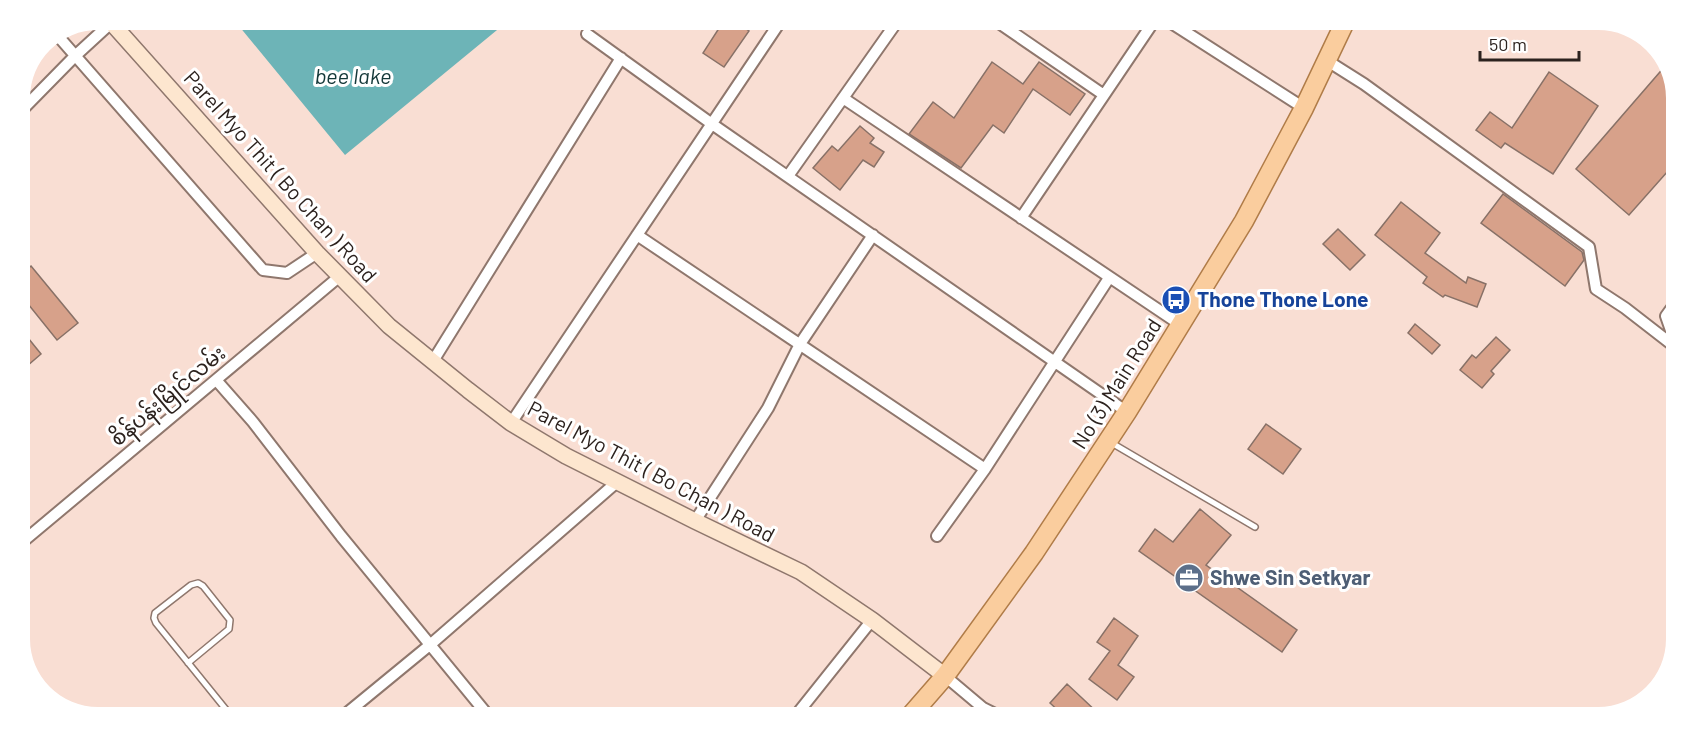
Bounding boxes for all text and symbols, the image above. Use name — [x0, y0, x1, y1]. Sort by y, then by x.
scale bar — [1480, 24, 1579, 62]
text: 50 m — [1489, 33, 1527, 55]
water label: bee lake — [315, 62, 391, 88]
street label: Parel Myo Thit ( Bo Chan ) Road — [179, 65, 383, 287]
bus stop icon: Thone Thone Lone — [1160, 284, 1192, 316]
place label: Thone Thone Lone — [1197, 286, 1369, 311]
street label: No (3) Main Road — [1066, 313, 1166, 453]
street label: စိန်ပန်းမြိုင်လမ်း — [103, 338, 234, 455]
street label: Parel Myo Thit ( Bo Chan ) Road — [524, 395, 780, 547]
office icon: Shwe Sin Setkyar — [1173, 562, 1205, 594]
place label: Shwe Sin Setkyar — [1210, 564, 1371, 589]

